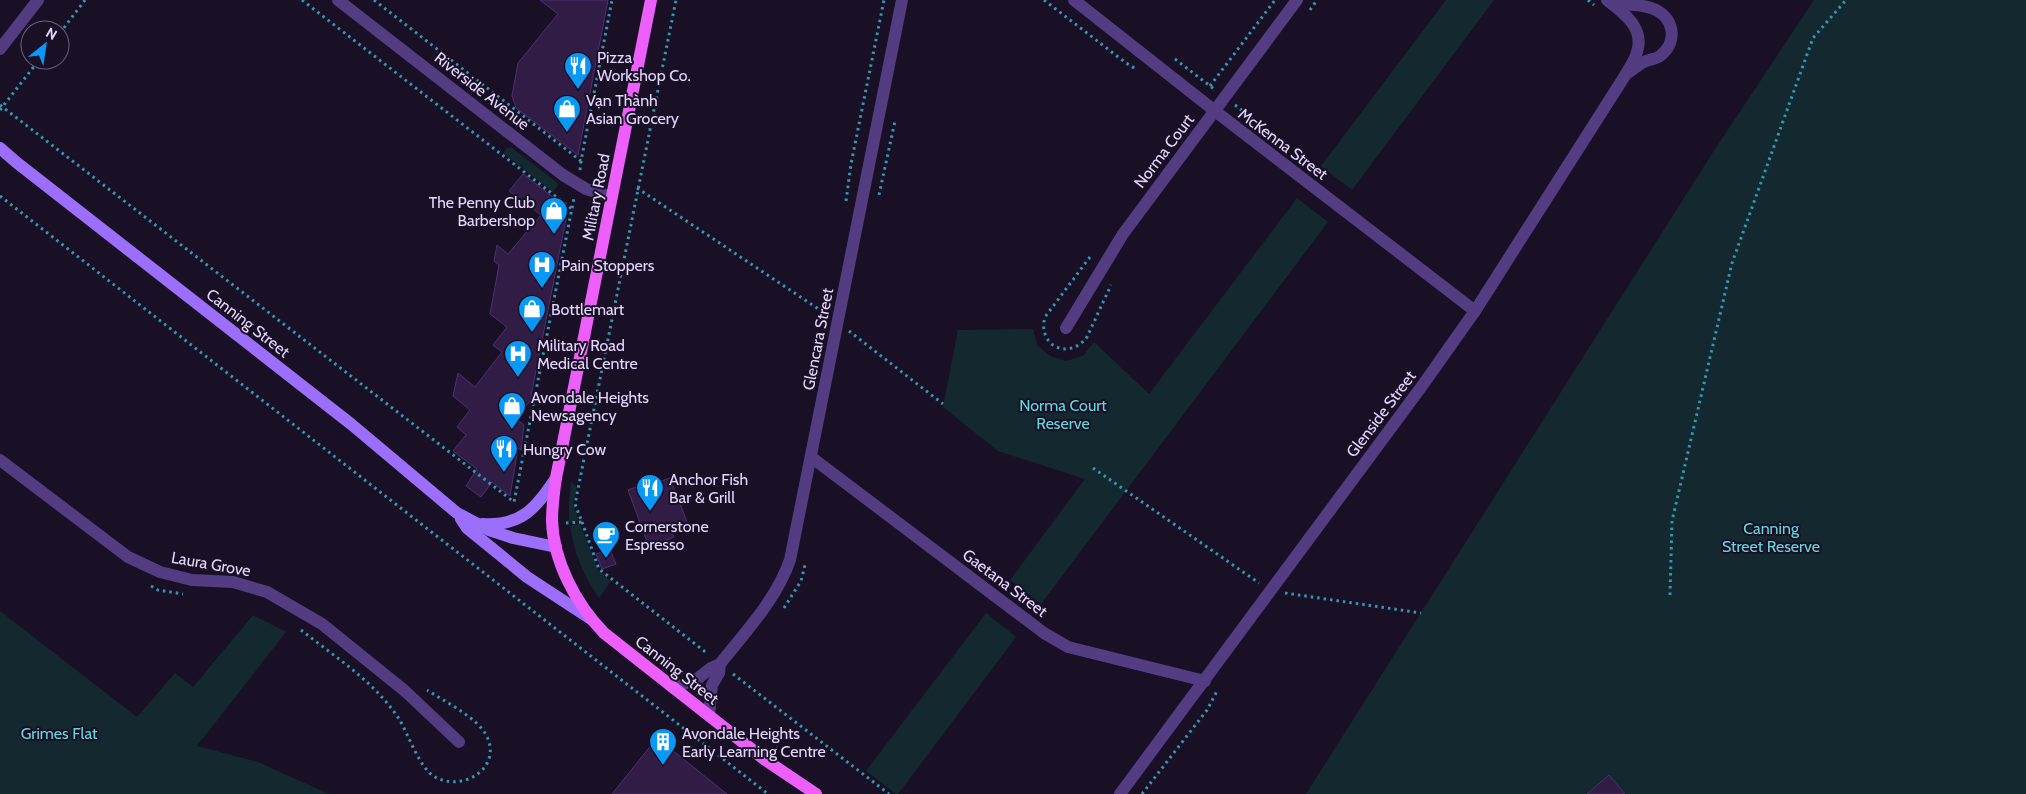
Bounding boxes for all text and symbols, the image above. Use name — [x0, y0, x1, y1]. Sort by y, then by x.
north arrow — [20, 20, 70, 70]
text: N — [43, 23, 60, 44]
street label: Riverside Avenue — [431, 48, 533, 134]
place label: Pizza Workshop Co. — [597, 48, 691, 85]
restaurant icon: Pizza Workshop Co. — [563, 51, 593, 90]
place label: Vạn Thành Asian Grocery — [586, 91, 679, 128]
shop icon: Vạn Thành Asian Grocery — [552, 94, 582, 133]
street label: McKenna Street — [1235, 104, 1332, 184]
street label: Norma Court — [1130, 110, 1198, 192]
street label: Military Road — [578, 152, 614, 242]
place label: The Penny Club Barbershop — [429, 193, 535, 230]
shop icon: The Penny Club Barbershop — [539, 196, 569, 235]
hospital icon: Pain Stoppers — [527, 250, 557, 289]
place label: Pain Stoppers — [561, 256, 655, 275]
street label: Canning Street — [203, 285, 294, 362]
street label: Glencara Street — [799, 286, 837, 392]
shop icon: Bottlemart — [517, 294, 547, 333]
place label: Bottlemart — [551, 300, 625, 319]
place label: Military Road Medical Centre — [537, 336, 638, 373]
hospital icon: Military Road Medical Centre — [503, 339, 533, 378]
street label: Glenside Street — [1342, 367, 1420, 461]
place label: Avondale Heights Newsagency — [531, 388, 649, 425]
shop icon: Avondale Heights Newsagency — [497, 391, 527, 430]
park label: Norma Court Reserve — [1019, 396, 1107, 433]
restaurant icon: Hungry Cow — [489, 434, 519, 473]
place label: Hungry Cow — [523, 440, 607, 459]
place label: Anchor Fish Bar & Grill — [669, 470, 748, 507]
restaurant icon: Anchor Fish Bar & Grill — [635, 473, 665, 512]
place label: Cornerstone Espresso — [625, 517, 709, 554]
park label: Canning Street Reserve — [1722, 519, 1820, 556]
cafe icon: Cornerstone Espresso — [591, 520, 621, 559]
street label: Gaetana Street — [959, 545, 1052, 621]
street label: Laura Grove — [170, 548, 252, 580]
street label: Canning Street — [632, 632, 723, 709]
park label: Grimes Flat — [21, 724, 98, 743]
place label: Avondale Heights Early Learning Centre — [682, 724, 826, 761]
building icon: Avondale Heights Early Learning Centre — [648, 727, 678, 766]

